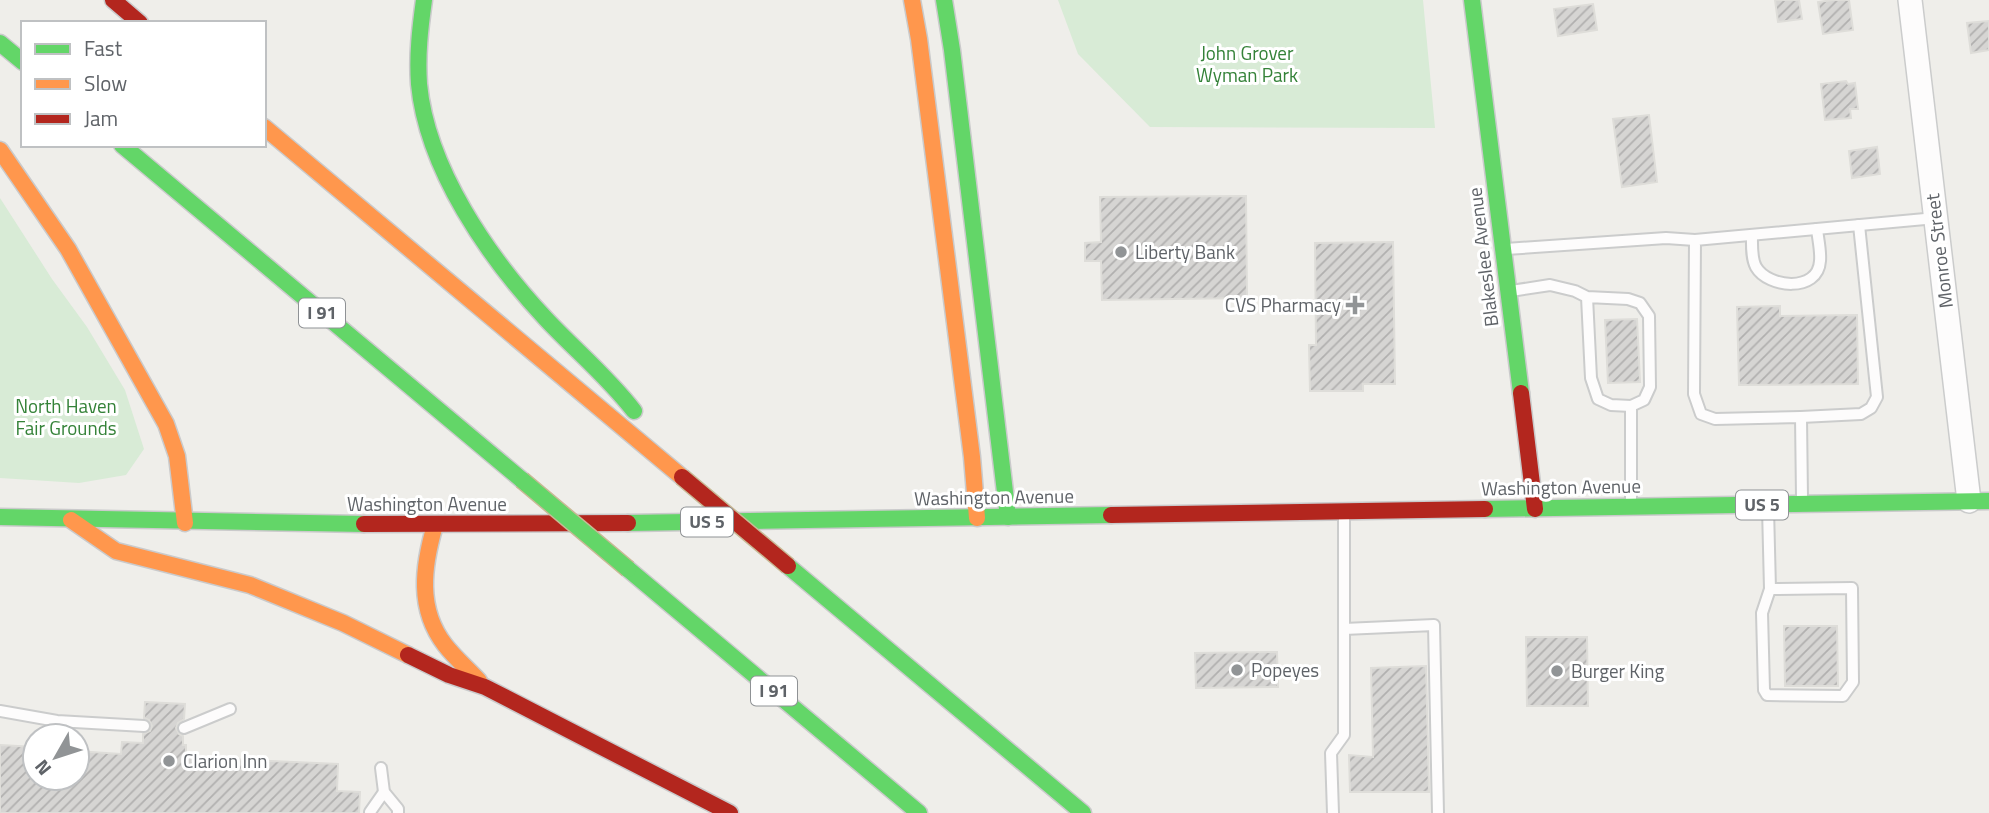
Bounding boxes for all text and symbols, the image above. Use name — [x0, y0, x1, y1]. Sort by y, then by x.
legend — [21, 21, 266, 147]
text: Fast — [84, 32, 123, 64]
park label: John Grover Wyman Park — [1196, 38, 1298, 89]
text: Slow — [84, 67, 127, 99]
text: Jam — [84, 102, 118, 134]
street label: Blakeslee Avenue — [1460, 186, 1505, 328]
street label: Monroe Street — [1917, 192, 1960, 310]
place label: Liberty Bank — [1135, 237, 1235, 266]
marker: Liberty Bank — [1113, 244, 1129, 260]
place label: CVS Pharmacy — [1225, 290, 1341, 319]
marker: CVS Pharmacy — [1347, 297, 1363, 313]
road number: I 91 — [299, 298, 345, 328]
park label: North Haven Fair Grounds — [15, 391, 117, 442]
street label: Washington Avenue — [1481, 471, 1641, 502]
street label: Washington Avenue — [914, 481, 1074, 512]
street label: Washington Avenue — [347, 489, 507, 518]
road number: US 5 — [1736, 490, 1788, 520]
road number: US 5 — [681, 508, 733, 536]
place label: Popeyes — [1251, 655, 1319, 684]
place label: Burger King — [1571, 656, 1665, 685]
marker: Popeyes — [1229, 662, 1245, 678]
marker: Burger King — [1549, 663, 1565, 679]
road number: I 91 — [751, 676, 797, 706]
north arrow — [21, 722, 91, 792]
place label: Clarion Inn — [183, 746, 267, 775]
marker: Clarion Inn — [161, 753, 177, 769]
text: N — [27, 754, 58, 782]

